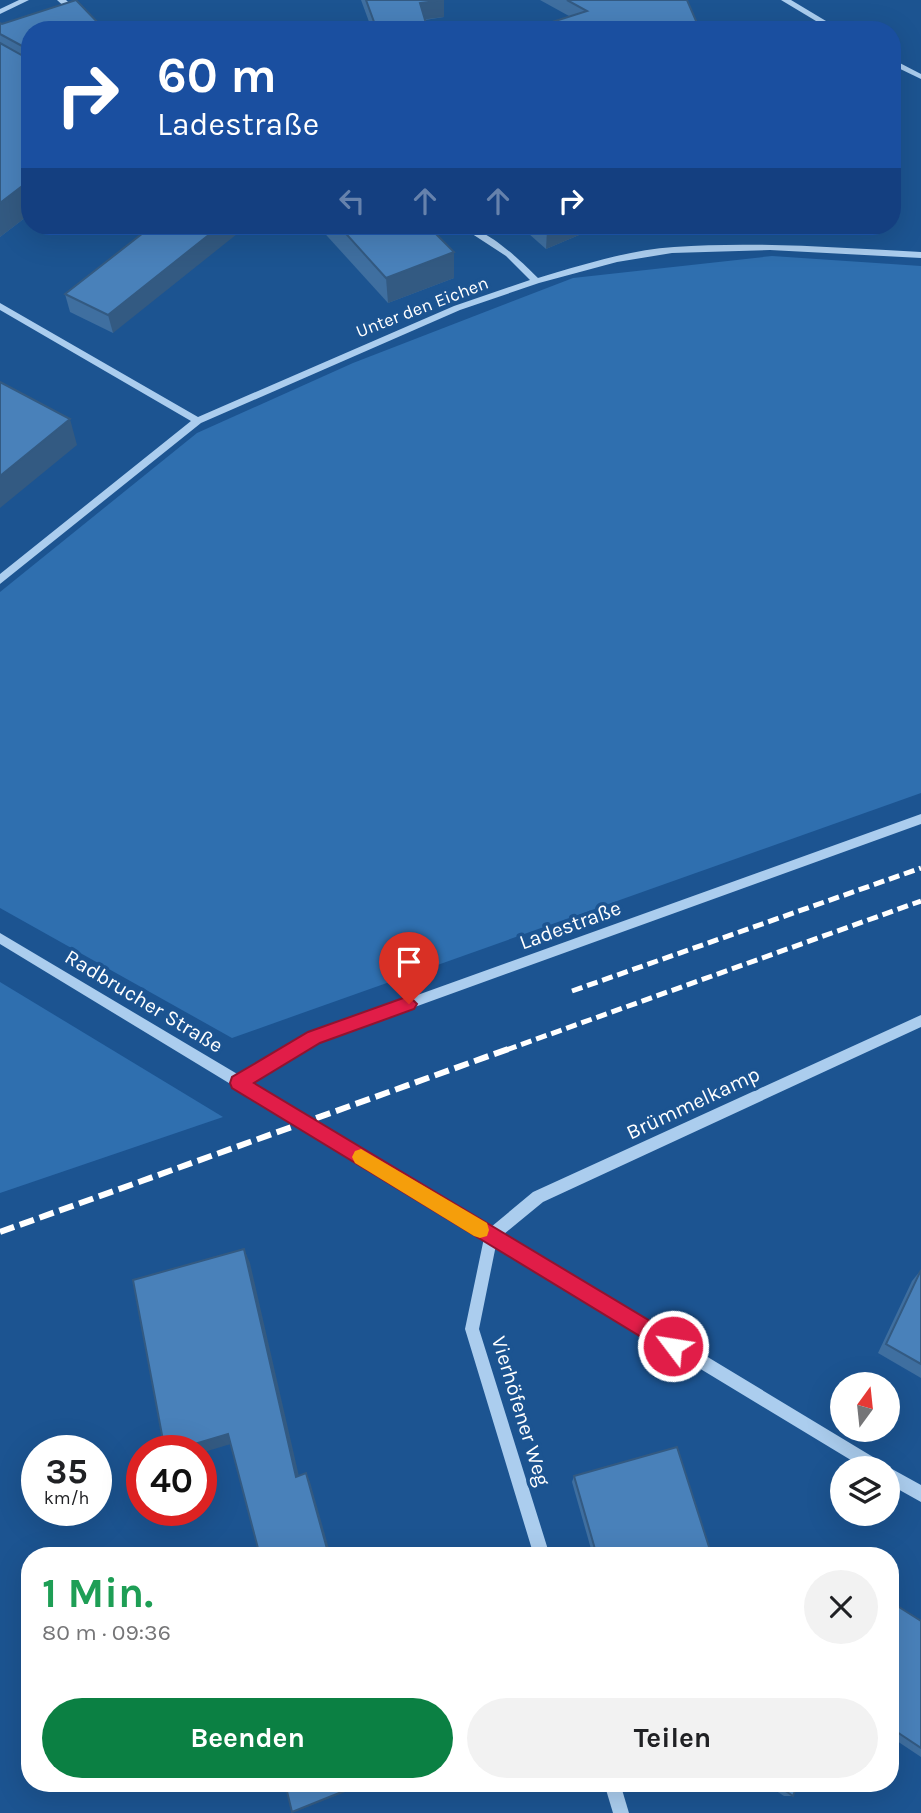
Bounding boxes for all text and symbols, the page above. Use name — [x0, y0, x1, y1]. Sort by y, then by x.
text: 60 m — [157, 47, 277, 104]
icon: right — [42, 49, 133, 140]
text: Ladestraße — [157, 106, 319, 143]
icon: left — [333, 182, 371, 220]
icon: ahead — [406, 182, 444, 220]
icon: ahead — [479, 182, 517, 220]
icon: right — [552, 182, 590, 220]
street label: Unter den Eichen — [353, 272, 491, 342]
street label: Ladestraße — [516, 896, 624, 954]
pin — [379, 932, 439, 1004]
icon: arrive — [390, 943, 428, 981]
street label: Radbrucher Straße — [61, 944, 227, 1058]
street label: Brümmelkamp — [622, 1062, 764, 1144]
position arrow — [636, 1309, 710, 1383]
street label: Vierhöfener Weg — [487, 1333, 555, 1489]
north arrow — [830, 1372, 900, 1442]
map controls — [830, 1372, 900, 1526]
speed limit sign: 40 — [126, 1435, 217, 1526]
text: 35 — [45, 1451, 88, 1492]
button: layers — [830, 1456, 900, 1526]
text: km/h — [44, 1487, 89, 1509]
text: 1 Min. — [42, 1568, 153, 1618]
button: close — [804, 1570, 878, 1644]
text: 80 m · 09:36 — [42, 1619, 171, 1646]
button: Beenden — [42, 1698, 453, 1778]
button: Teilen — [467, 1698, 878, 1778]

